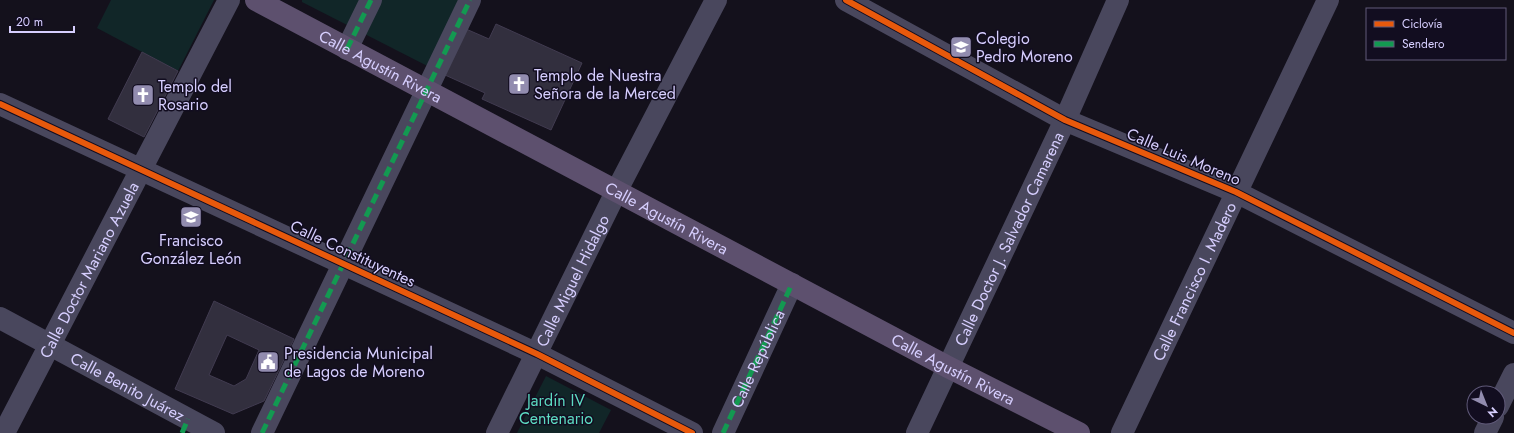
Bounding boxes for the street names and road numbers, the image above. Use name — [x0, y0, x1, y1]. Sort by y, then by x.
street label: Calle Agustín Rivera — [315, 24, 446, 109]
street label: Calle Luis Moreno — [1123, 122, 1245, 191]
street label: Calle Doctor J. Salvador Camarena — [949, 128, 1070, 350]
street label: Calle Agustín Rivera — [601, 176, 732, 260]
street label: Calle Doctor Mariano Azuela — [34, 178, 145, 362]
street label: Calle Francisco I. Madero — [1147, 198, 1242, 365]
street label: Calle Miguel Hidalgo — [530, 211, 615, 351]
street label: Calle Constituyentes — [286, 214, 419, 293]
street label: Calle República — [725, 306, 791, 412]
street label: Calle Agustín Rivera — [887, 328, 1019, 411]
street label: Calle Benito Juárez — [66, 347, 189, 428]

